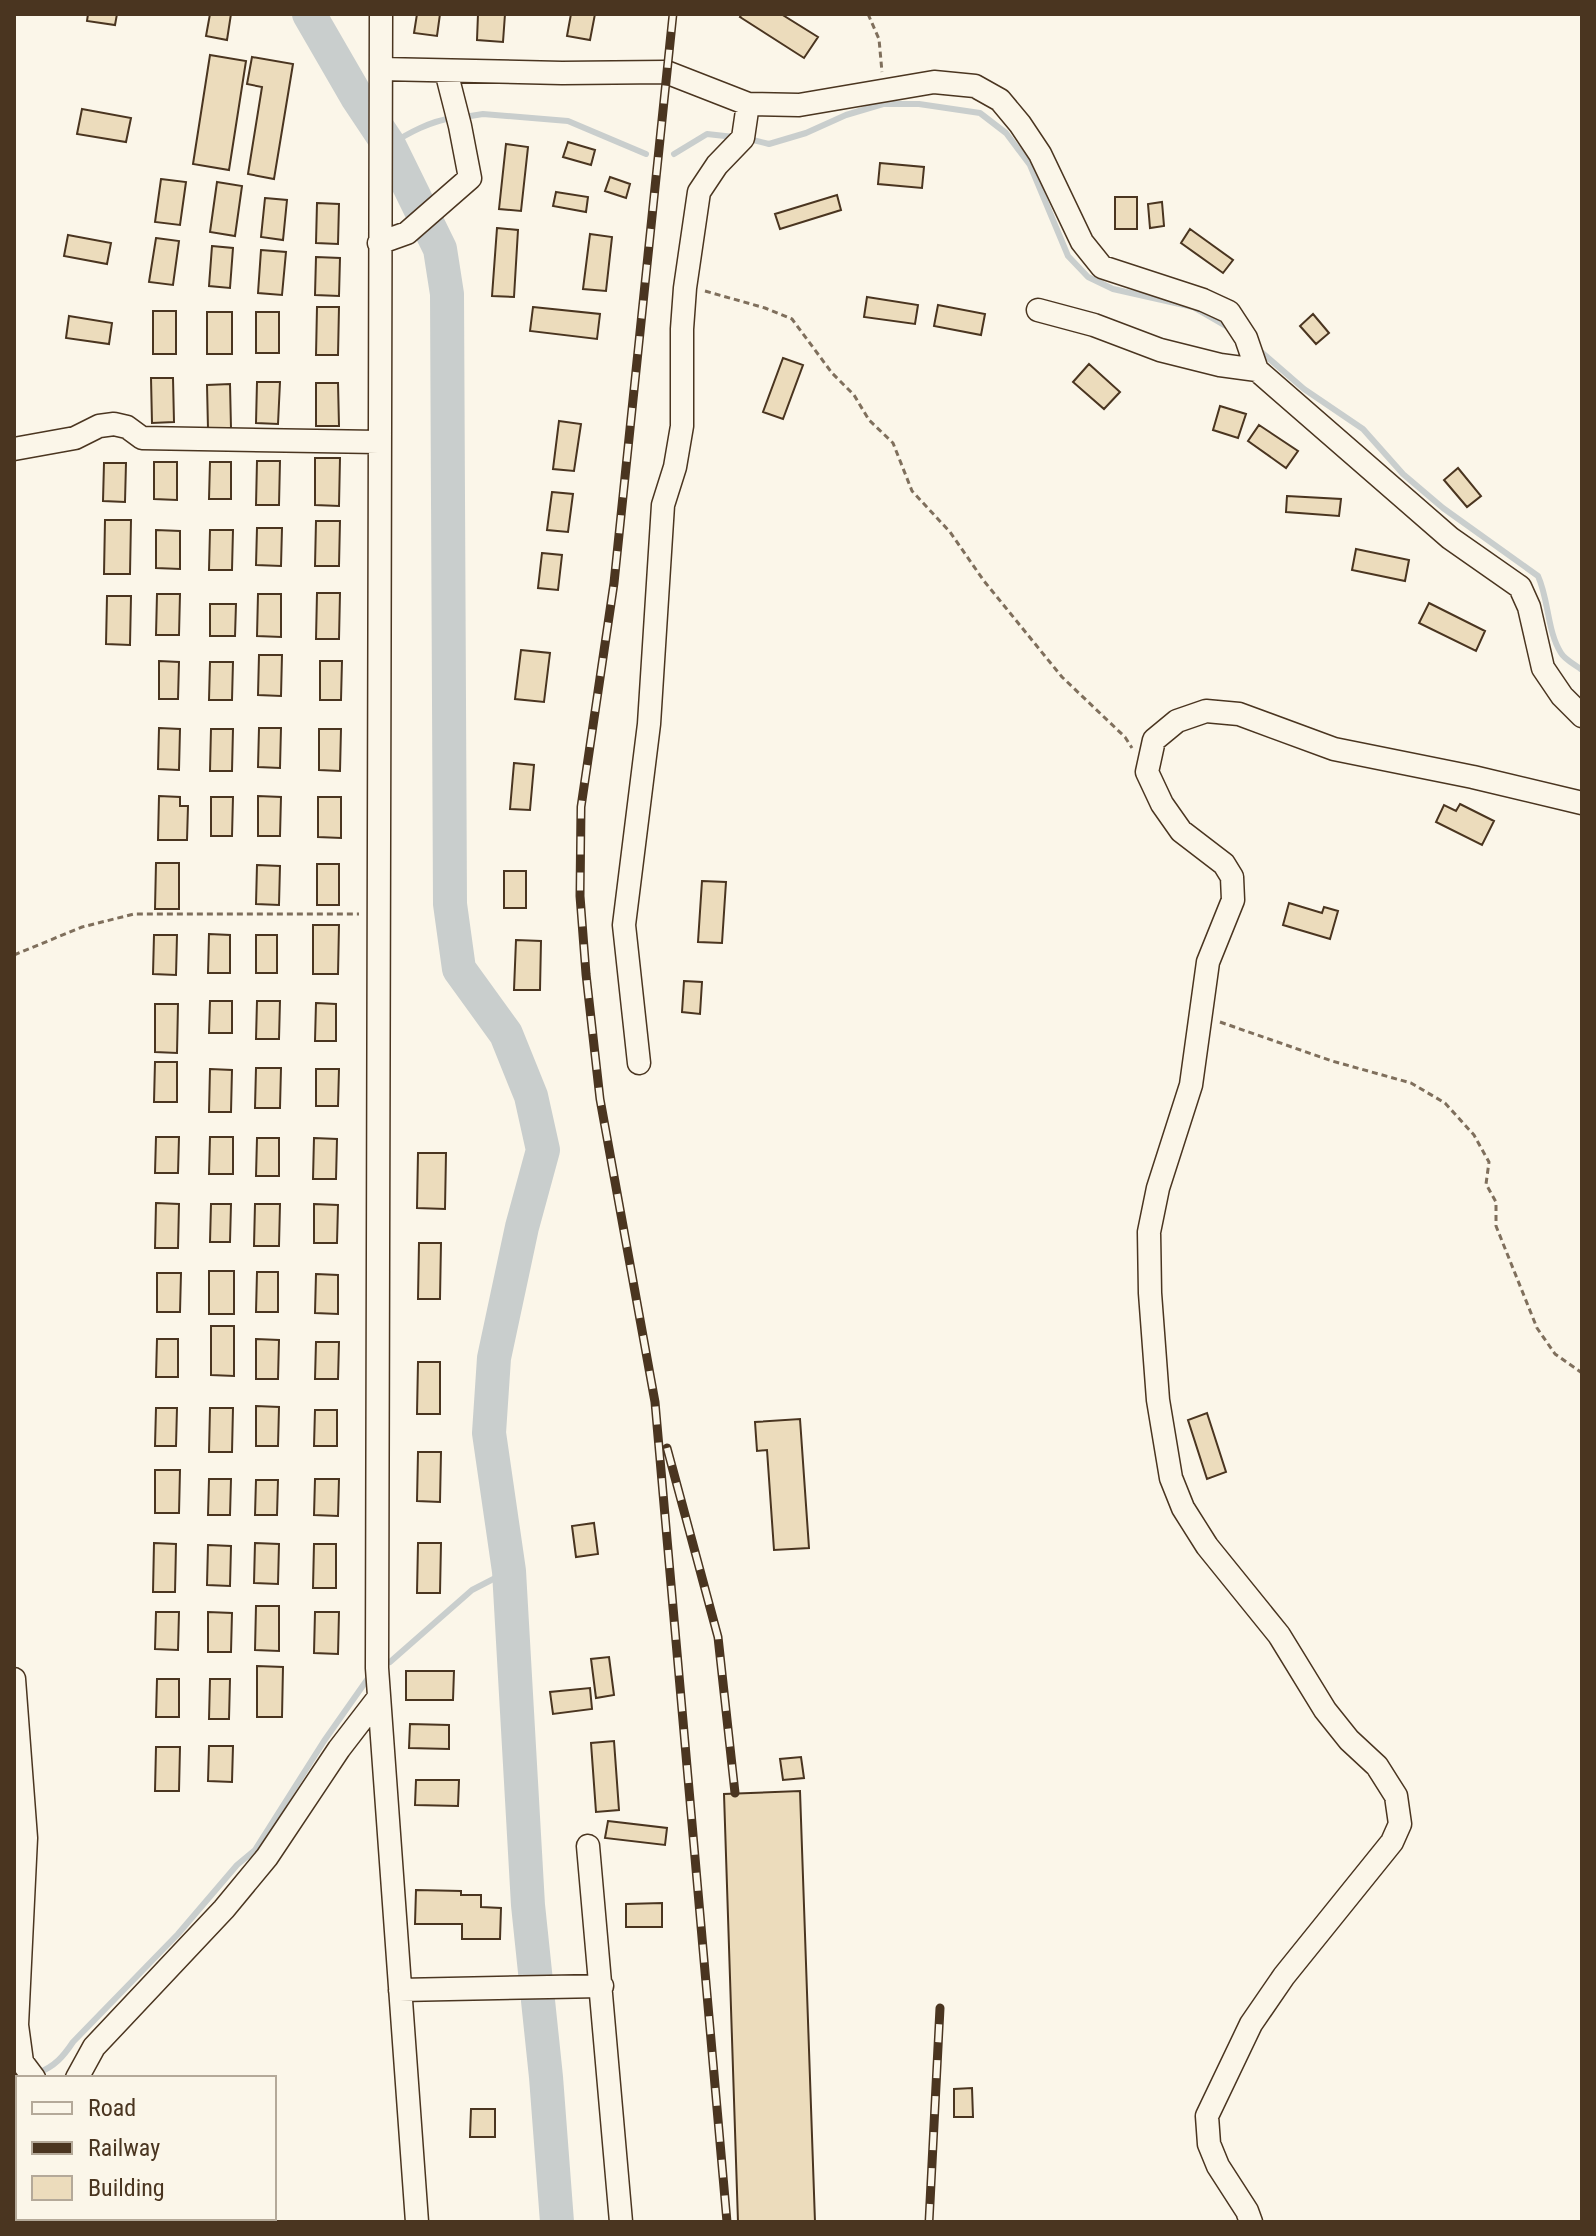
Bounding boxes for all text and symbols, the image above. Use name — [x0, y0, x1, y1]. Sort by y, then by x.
legend — [16, 2076, 276, 2220]
text: Road — [88, 2094, 136, 2122]
text: Railway — [88, 2134, 160, 2162]
text: Building — [88, 2174, 165, 2202]

